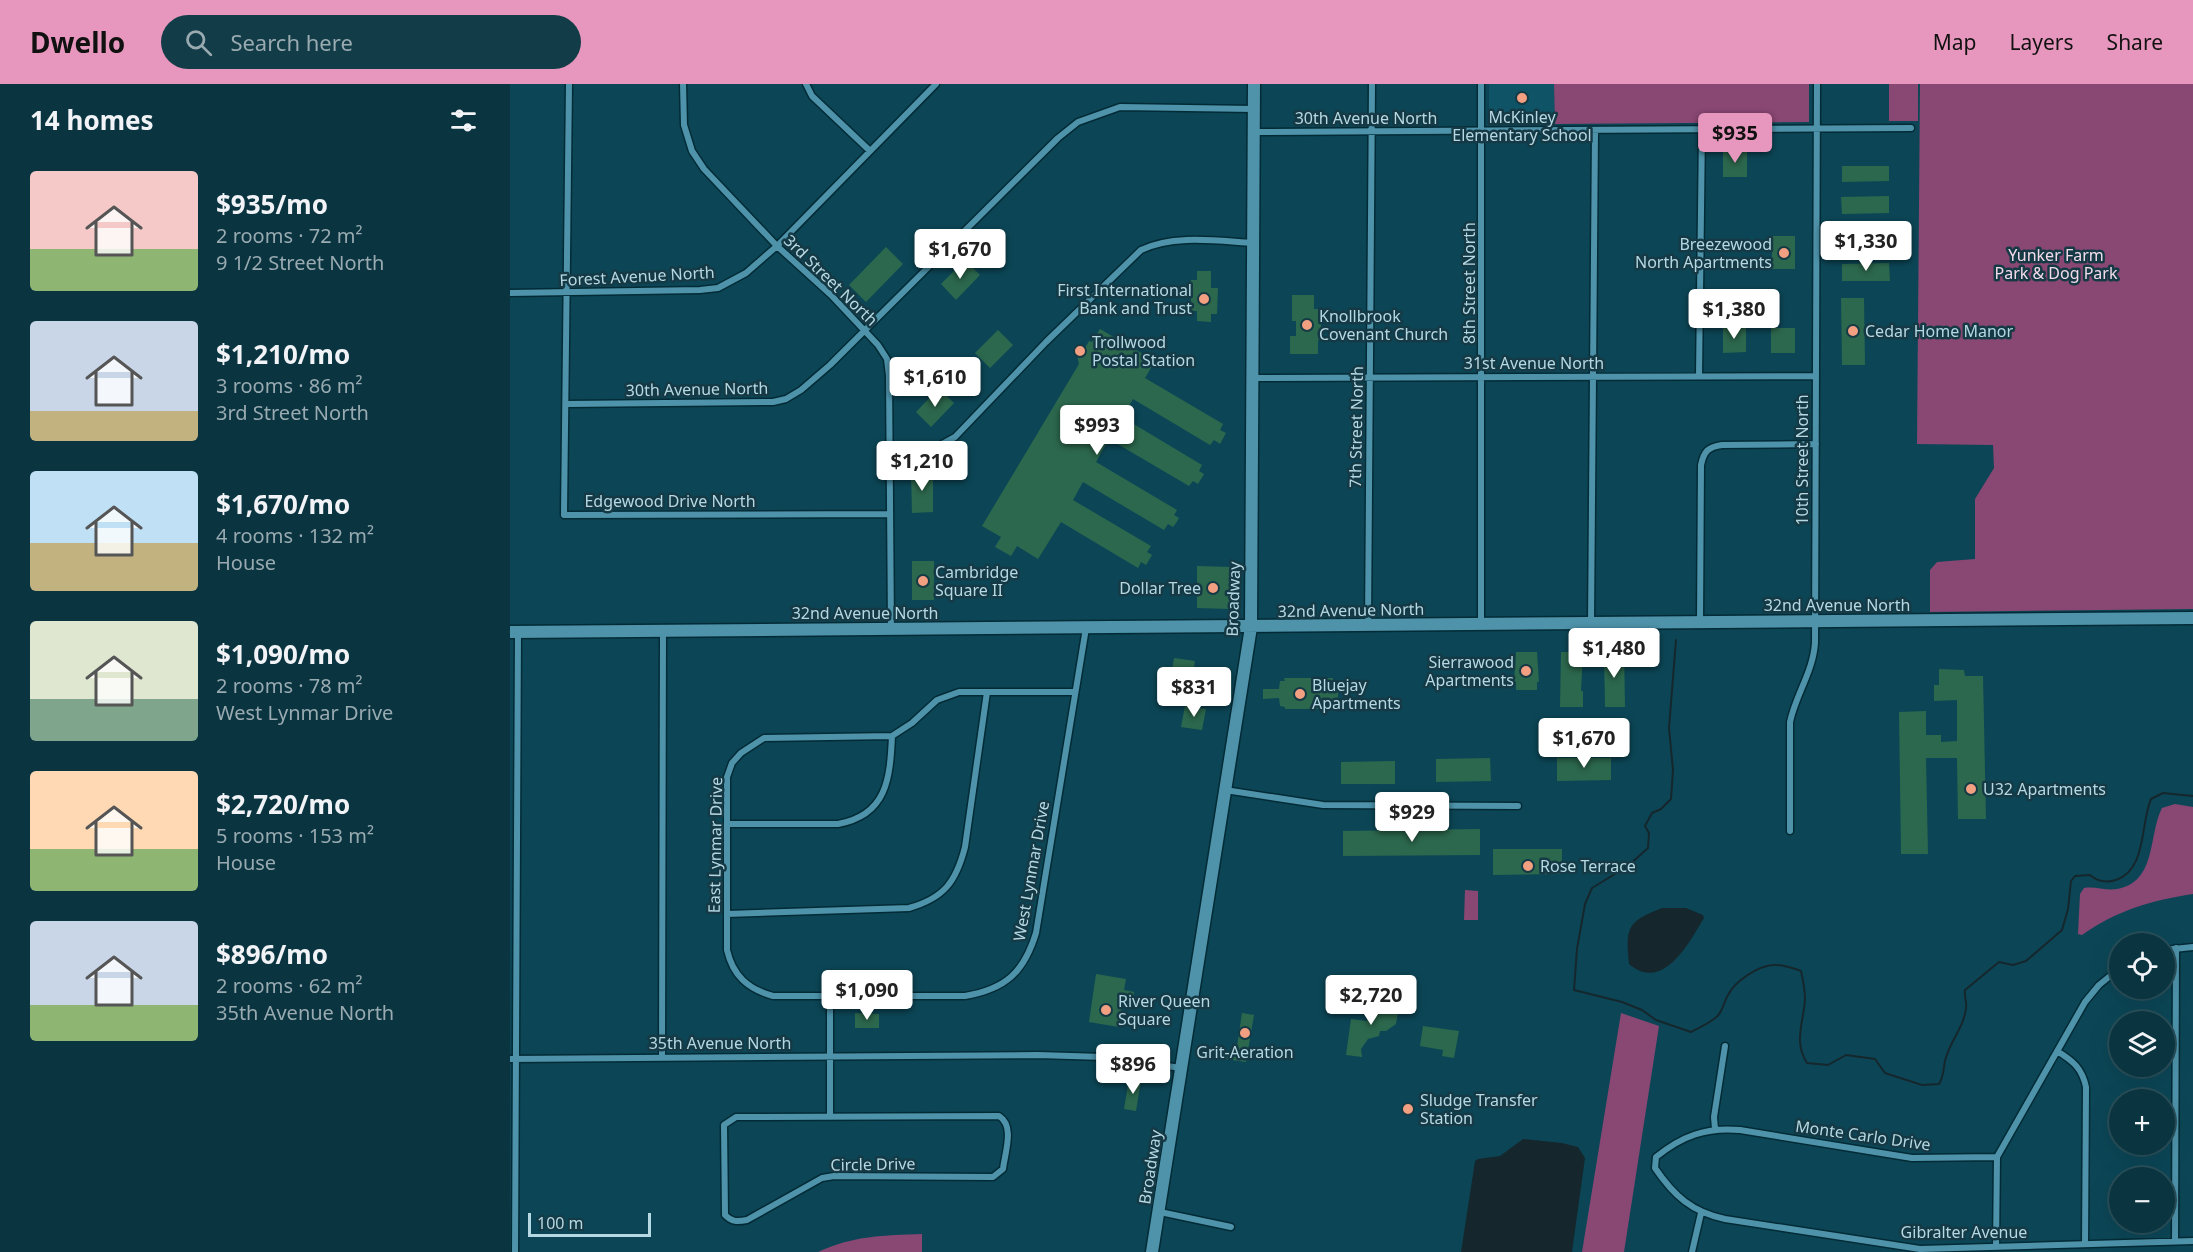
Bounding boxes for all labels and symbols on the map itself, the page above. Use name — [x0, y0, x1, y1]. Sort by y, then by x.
marker: McKinley Elementary School — [1515, 91, 1529, 105]
place label: McKinley Elementary School — [1452, 106, 1592, 146]
street label: 30th Avenue North — [1295, 107, 1437, 129]
pin: $935 — [1699, 113, 1771, 164]
pin: $1,330 — [1817, 221, 1915, 272]
street label: 8th Street North — [1458, 222, 1480, 344]
pin: $1,670 — [911, 229, 1009, 280]
street label: 3rd Street North — [779, 230, 883, 330]
place label: Breezewood North Apartments — [1635, 233, 1772, 273]
park label: Yunker Farm Park & Dog Park — [1994, 244, 2118, 284]
marker: Breezewood North Apartments — [1777, 246, 1791, 260]
street label: Forest Avenue North — [559, 261, 715, 291]
place label: First International Bank and Trust — [1057, 279, 1192, 319]
pin: $1,380 — [1685, 289, 1783, 340]
marker: First International Bank and Trust — [1197, 292, 1211, 306]
place label: Knollbrook Covenant Church — [1319, 305, 1448, 345]
marker: Knollbrook Covenant Church — [1300, 318, 1314, 332]
place label: Cedar Home Manor — [1865, 320, 2013, 342]
marker: Cedar Home Manor — [1846, 324, 1860, 338]
place label: Trollwood Postal Station — [1092, 331, 1195, 371]
marker: Trollwood Postal Station — [1073, 344, 1087, 358]
street label: 31st Avenue North — [1464, 352, 1604, 374]
pin: $1,610 — [886, 357, 984, 408]
street label: 7th Street North — [1344, 366, 1368, 488]
street label: 30th Avenue North — [626, 377, 768, 401]
street label: 10th Street North — [1791, 394, 1813, 526]
pin: $993 — [1061, 405, 1133, 456]
pin: $1,210 — [873, 441, 971, 492]
street label: Edgewood Drive North — [584, 490, 756, 512]
street label: Broadway — [1221, 560, 1245, 637]
place label: Cambridge Square II — [935, 561, 1018, 601]
marker: Cambridge Square II — [916, 574, 930, 588]
place label: Dollar Tree — [1119, 577, 1201, 599]
marker: Dollar Tree — [1206, 581, 1220, 595]
street label: 32nd Avenue North — [1764, 594, 1910, 616]
street label: 32nd Avenue North — [1277, 598, 1425, 622]
street label: 32nd Avenue North — [792, 602, 938, 624]
pin: $1,480 — [1565, 628, 1663, 679]
place label: Sierrawood Apartments — [1425, 651, 1514, 691]
marker: Sierrawood Apartments — [1519, 664, 1533, 678]
pin: $831 — [1158, 667, 1230, 718]
place label: Bluejay Apartments — [1312, 674, 1401, 714]
marker: Bluejay Apartments — [1293, 687, 1307, 701]
pin: $1,670 — [1535, 718, 1633, 769]
street label: East Lynmar Drive — [703, 777, 727, 913]
place label: U32 Apartments — [1983, 778, 2106, 800]
marker: U32 Apartments — [1964, 782, 1978, 796]
pin: $929 — [1376, 792, 1448, 843]
street label: West Lynmar Drive — [1008, 799, 1054, 943]
place label: Rose Terrace — [1540, 855, 1636, 877]
marker: Rose Terrace — [1521, 859, 1535, 873]
pin: $1,090 — [818, 970, 916, 1021]
pin: $2,720 — [1322, 975, 1420, 1026]
place label: River Queen Square — [1118, 990, 1210, 1030]
marker: River Queen Square — [1099, 1003, 1113, 1017]
marker: Grit-Aeration — [1238, 1026, 1252, 1040]
street label: 35th Avenue North — [649, 1032, 791, 1054]
place label: Grit-Aeration — [1196, 1041, 1294, 1063]
pin: $896 — [1097, 1044, 1169, 1095]
place label: Sludge Transfer Station — [1420, 1089, 1538, 1129]
marker: Sludge Transfer Station — [1401, 1102, 1415, 1116]
street label: Monte Carlo Drive — [1794, 1115, 1932, 1155]
street label: Broadway — [1133, 1127, 1167, 1206]
street label: Circle Drive — [830, 1152, 916, 1176]
scale bar — [528, 1210, 651, 1238]
street label: Gibralter Avenue — [1901, 1221, 2027, 1243]

